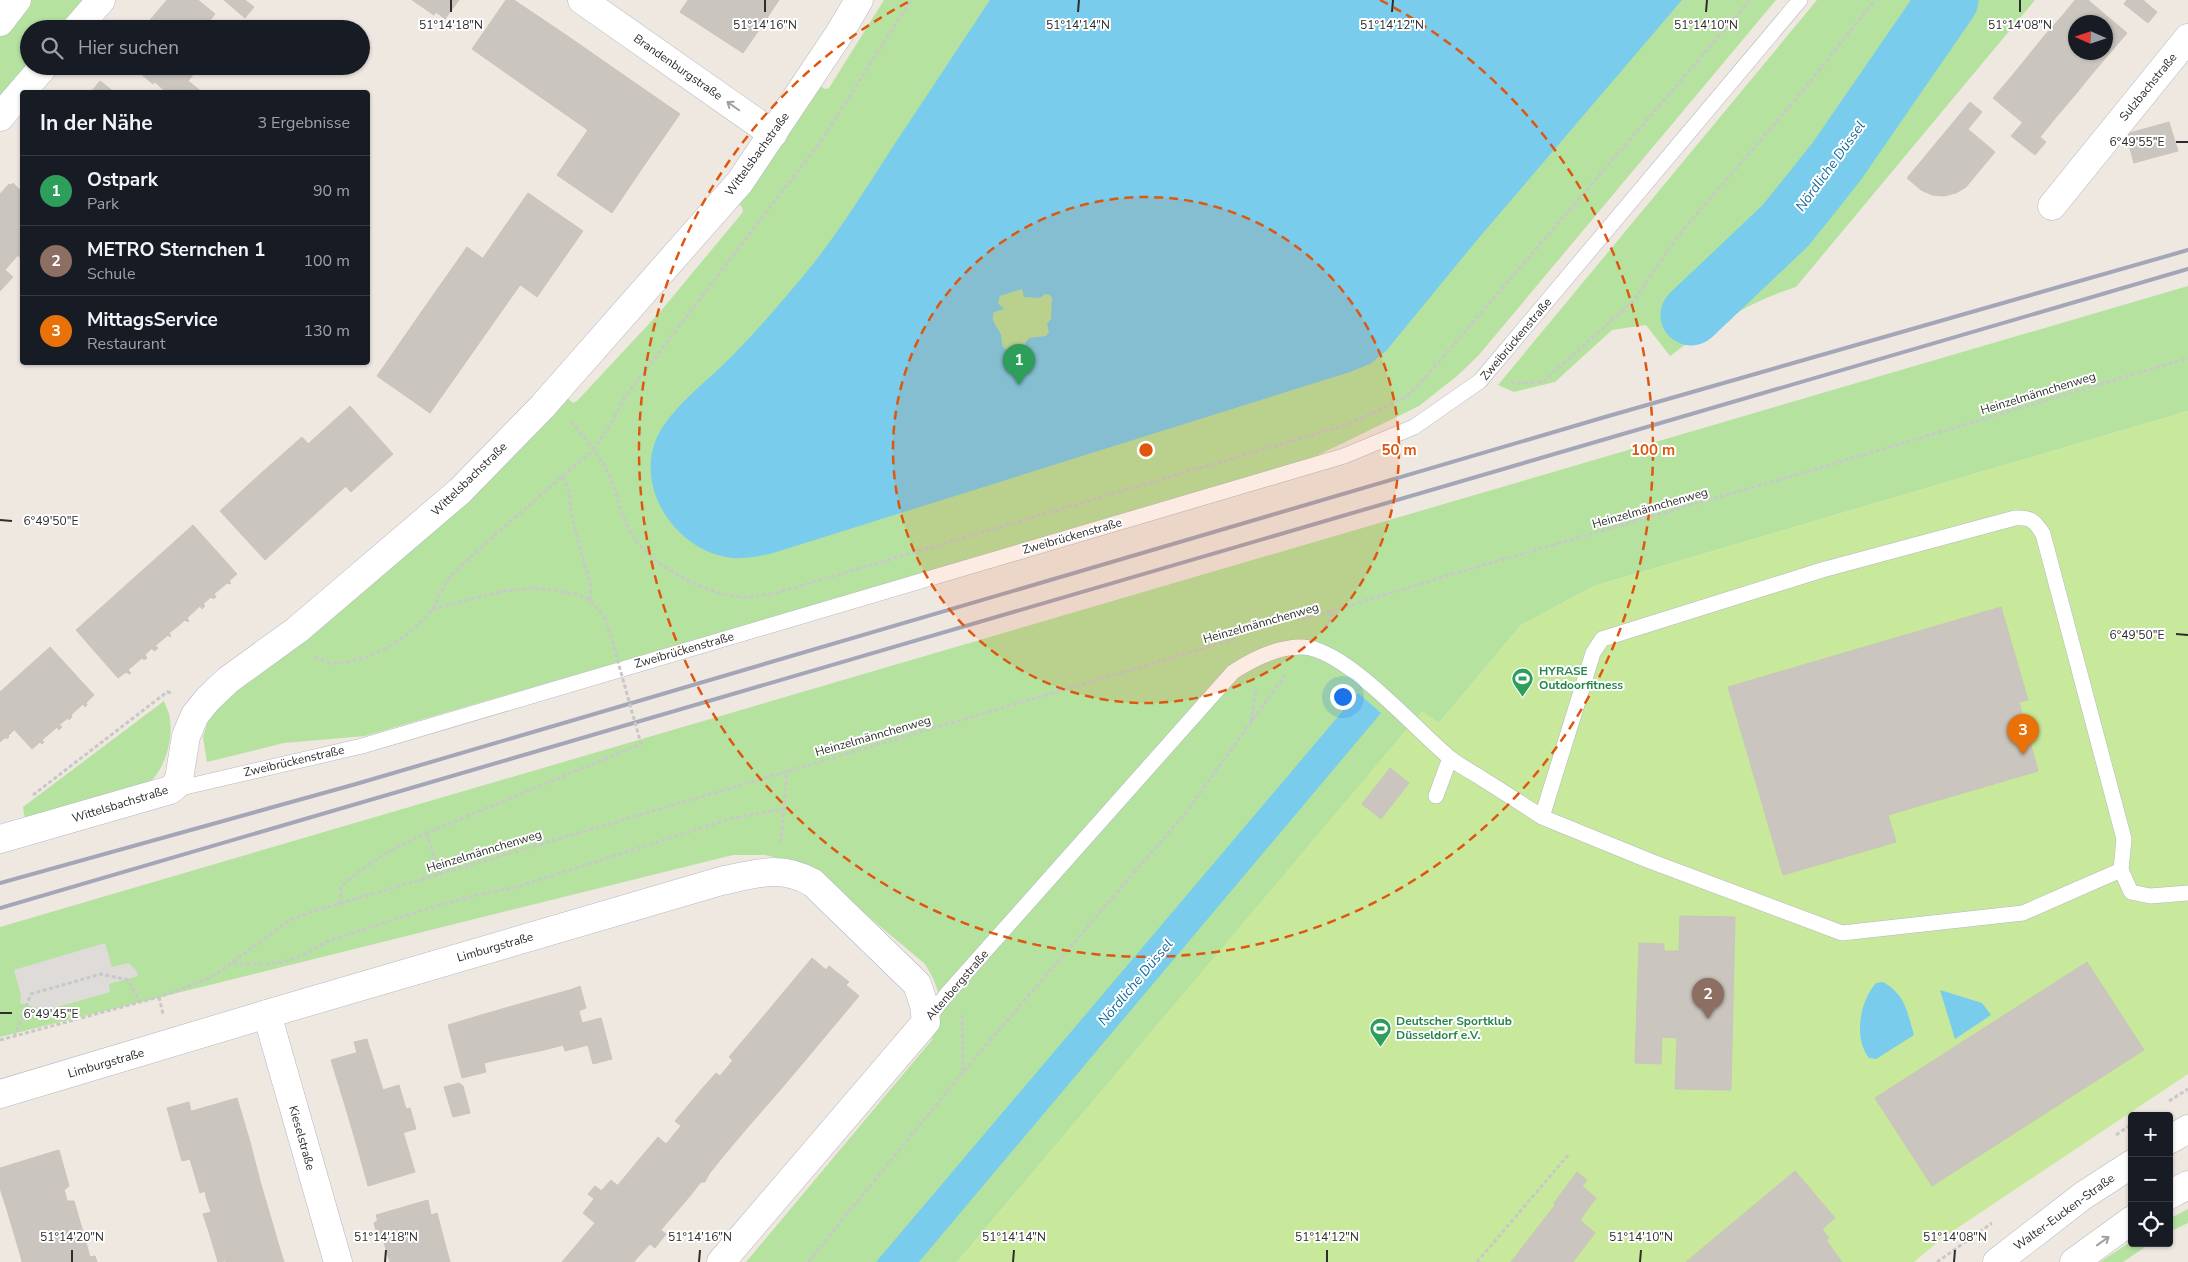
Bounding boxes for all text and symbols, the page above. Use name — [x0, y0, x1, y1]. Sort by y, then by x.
north arrow — [2068, 15, 2113, 60]
text: 51°14'18"N — [419, 17, 483, 33]
text: 51°14'16"N — [733, 17, 797, 33]
text: 51°14'14"N — [1046, 17, 1110, 33]
text: 51°14'12"N — [1360, 17, 1424, 33]
text: 51°14'10"N — [1674, 17, 1738, 33]
text: 51°14'08"N — [1988, 17, 2052, 33]
search box — [20, 20, 370, 75]
street label: Brandenburgstraße — [630, 30, 726, 104]
icon: search — [38, 34, 66, 62]
text: Hier suchen — [78, 35, 179, 61]
street label: Sulzbachstraße — [2116, 50, 2180, 124]
one-way arrow — [727, 101, 741, 111]
text: In der Nähe — [40, 109, 153, 137]
street label: Wittelsbachstraße — [721, 109, 793, 199]
text: 3 Ergebnisse — [257, 112, 350, 134]
water label: Nördliche Düssel — [1791, 117, 1870, 215]
text: 6°49'55"E — [2110, 134, 2164, 150]
text: Ostpark — [87, 167, 158, 193]
text: 1 — [51, 180, 61, 202]
text: 90 m — [313, 180, 350, 202]
text: Park — [87, 193, 119, 215]
text: METRO Sternchen 1 — [87, 237, 266, 263]
text: 2 — [51, 250, 61, 272]
text: 100 m — [303, 250, 350, 272]
text: Schule — [87, 263, 135, 285]
street label: Zweibrückenstraße — [1477, 294, 1555, 384]
text: MittagsService — [87, 307, 218, 333]
text: 3 — [51, 320, 61, 342]
text: 130 m — [303, 320, 350, 342]
text: Restaurant — [87, 333, 166, 355]
pin: 1 — [1003, 344, 1035, 385]
street label: Heinzelmännchenweg — [1978, 368, 2098, 418]
street label: Wittelsbachstraße — [428, 439, 510, 519]
text: 50 m — [1381, 440, 1417, 460]
text: 100 m — [1631, 440, 1675, 460]
centre of rings — [1137, 441, 1155, 459]
street label: Heinzelmännchenweg — [1590, 484, 1710, 532]
text: 6°49'50"E — [24, 513, 78, 529]
street label: Zweibrückenstraße — [1020, 514, 1124, 558]
street label: Heinzelmännchenweg — [1201, 599, 1321, 647]
text: 6°49'50"E — [2110, 627, 2164, 643]
street label: Zweibrückenstraße — [632, 628, 736, 672]
place label: HYRASE Outdoorfitness — [1539, 663, 1623, 693]
sports icon: HYRASE Outdoorfitness — [1511, 666, 1535, 697]
your location — [1330, 684, 1356, 710]
street label: Heinzelmännchenweg — [813, 712, 933, 760]
pin: 3 — [2007, 714, 2039, 755]
street label: Zweibrückenstraße — [242, 742, 346, 780]
street label: Wittelsbachstraße — [70, 782, 170, 826]
street label: Heinzelmännchenweg — [424, 826, 544, 876]
street label: Limburgstraße — [455, 928, 535, 966]
water label: Nördliche Düssel — [1094, 935, 1177, 1030]
street label: Altenbergstraße — [922, 946, 992, 1024]
pin: 2 — [1692, 978, 1724, 1019]
text: 6°49'45"E — [24, 1006, 78, 1022]
place label: Deutscher Sportklub Düsseldorf e.V. — [1396, 1013, 1512, 1043]
sports icon: Deutscher Sportklub Düsseldorf e.V. — [1368, 1016, 1392, 1047]
street label: Limburgstraße — [66, 1044, 146, 1082]
street label: Kieselstraße — [285, 1104, 319, 1172]
map controls — [2128, 1112, 2173, 1247]
button: + — [2128, 1112, 2173, 1157]
button: − — [2128, 1157, 2173, 1202]
street label: Walter-Eucken-Straße — [2010, 1170, 2118, 1254]
button: locate — [2128, 1202, 2173, 1247]
text: 51°14'20"N — [40, 1229, 104, 1245]
text: 51°14'18"N — [354, 1229, 418, 1245]
text: 51°14'16"N — [668, 1229, 732, 1245]
text: 51°14'14"N — [982, 1229, 1046, 1245]
text: 51°14'12"N — [1295, 1229, 1359, 1245]
text: 51°14'10"N — [1609, 1229, 1673, 1245]
text: 51°14'08"N — [1923, 1229, 1987, 1245]
one-way arrow — [2096, 1236, 2110, 1246]

